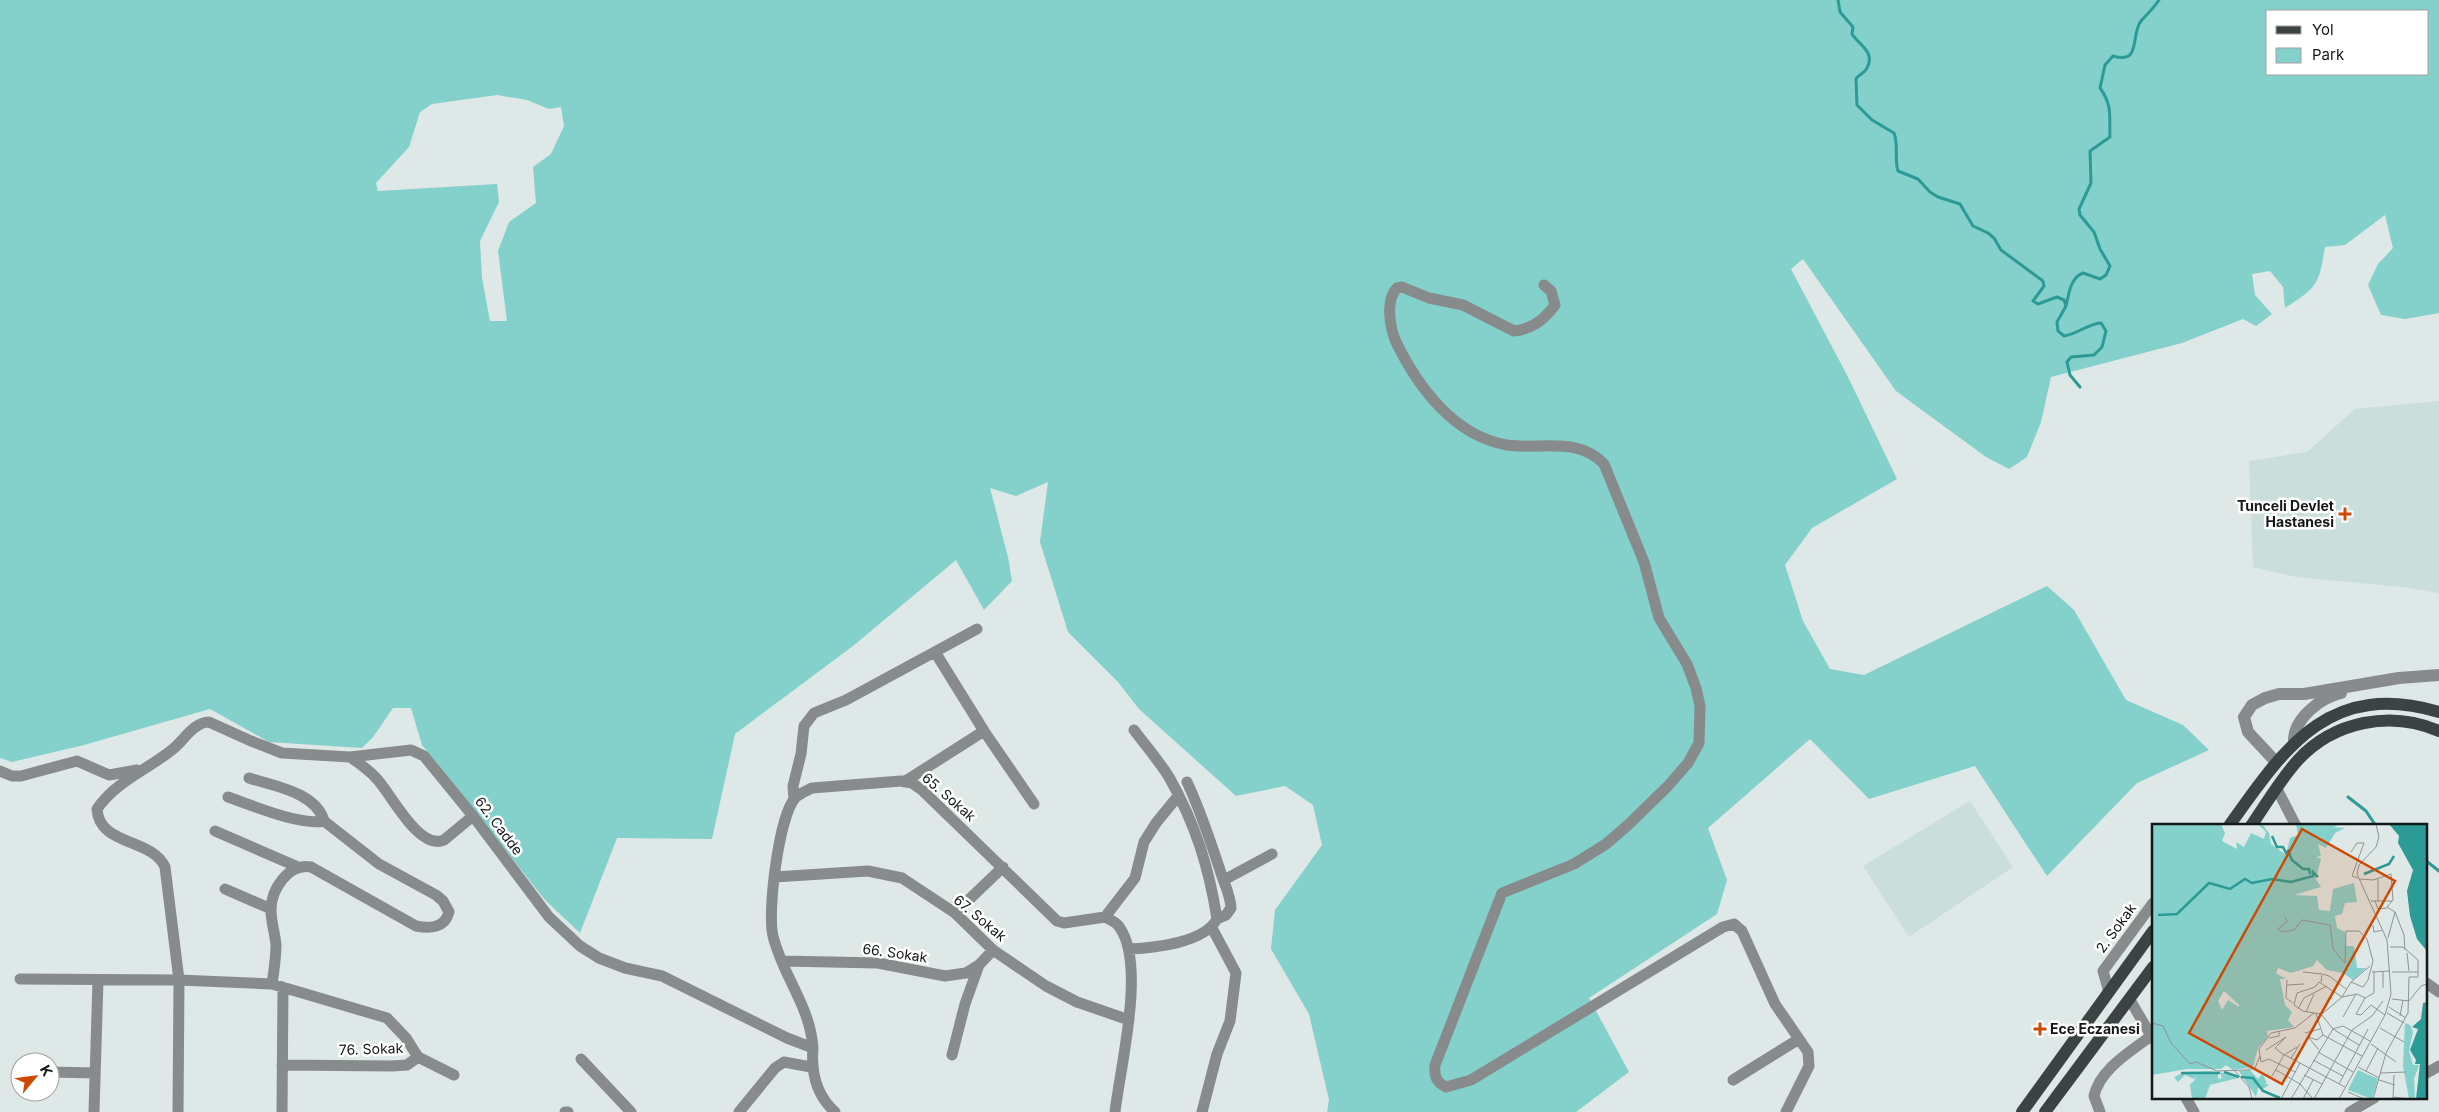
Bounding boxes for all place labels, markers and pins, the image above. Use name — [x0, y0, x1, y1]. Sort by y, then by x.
place label: Tunceli Devlet Hastanesi — [2237, 497, 2334, 530]
marker: Tunceli Devlet Hastanesi — [2338, 507, 2352, 521]
place label: Ece Eczanesi — [2050, 1020, 2140, 1037]
marker: Ece Eczanesi — [2034, 1023, 2046, 1035]

